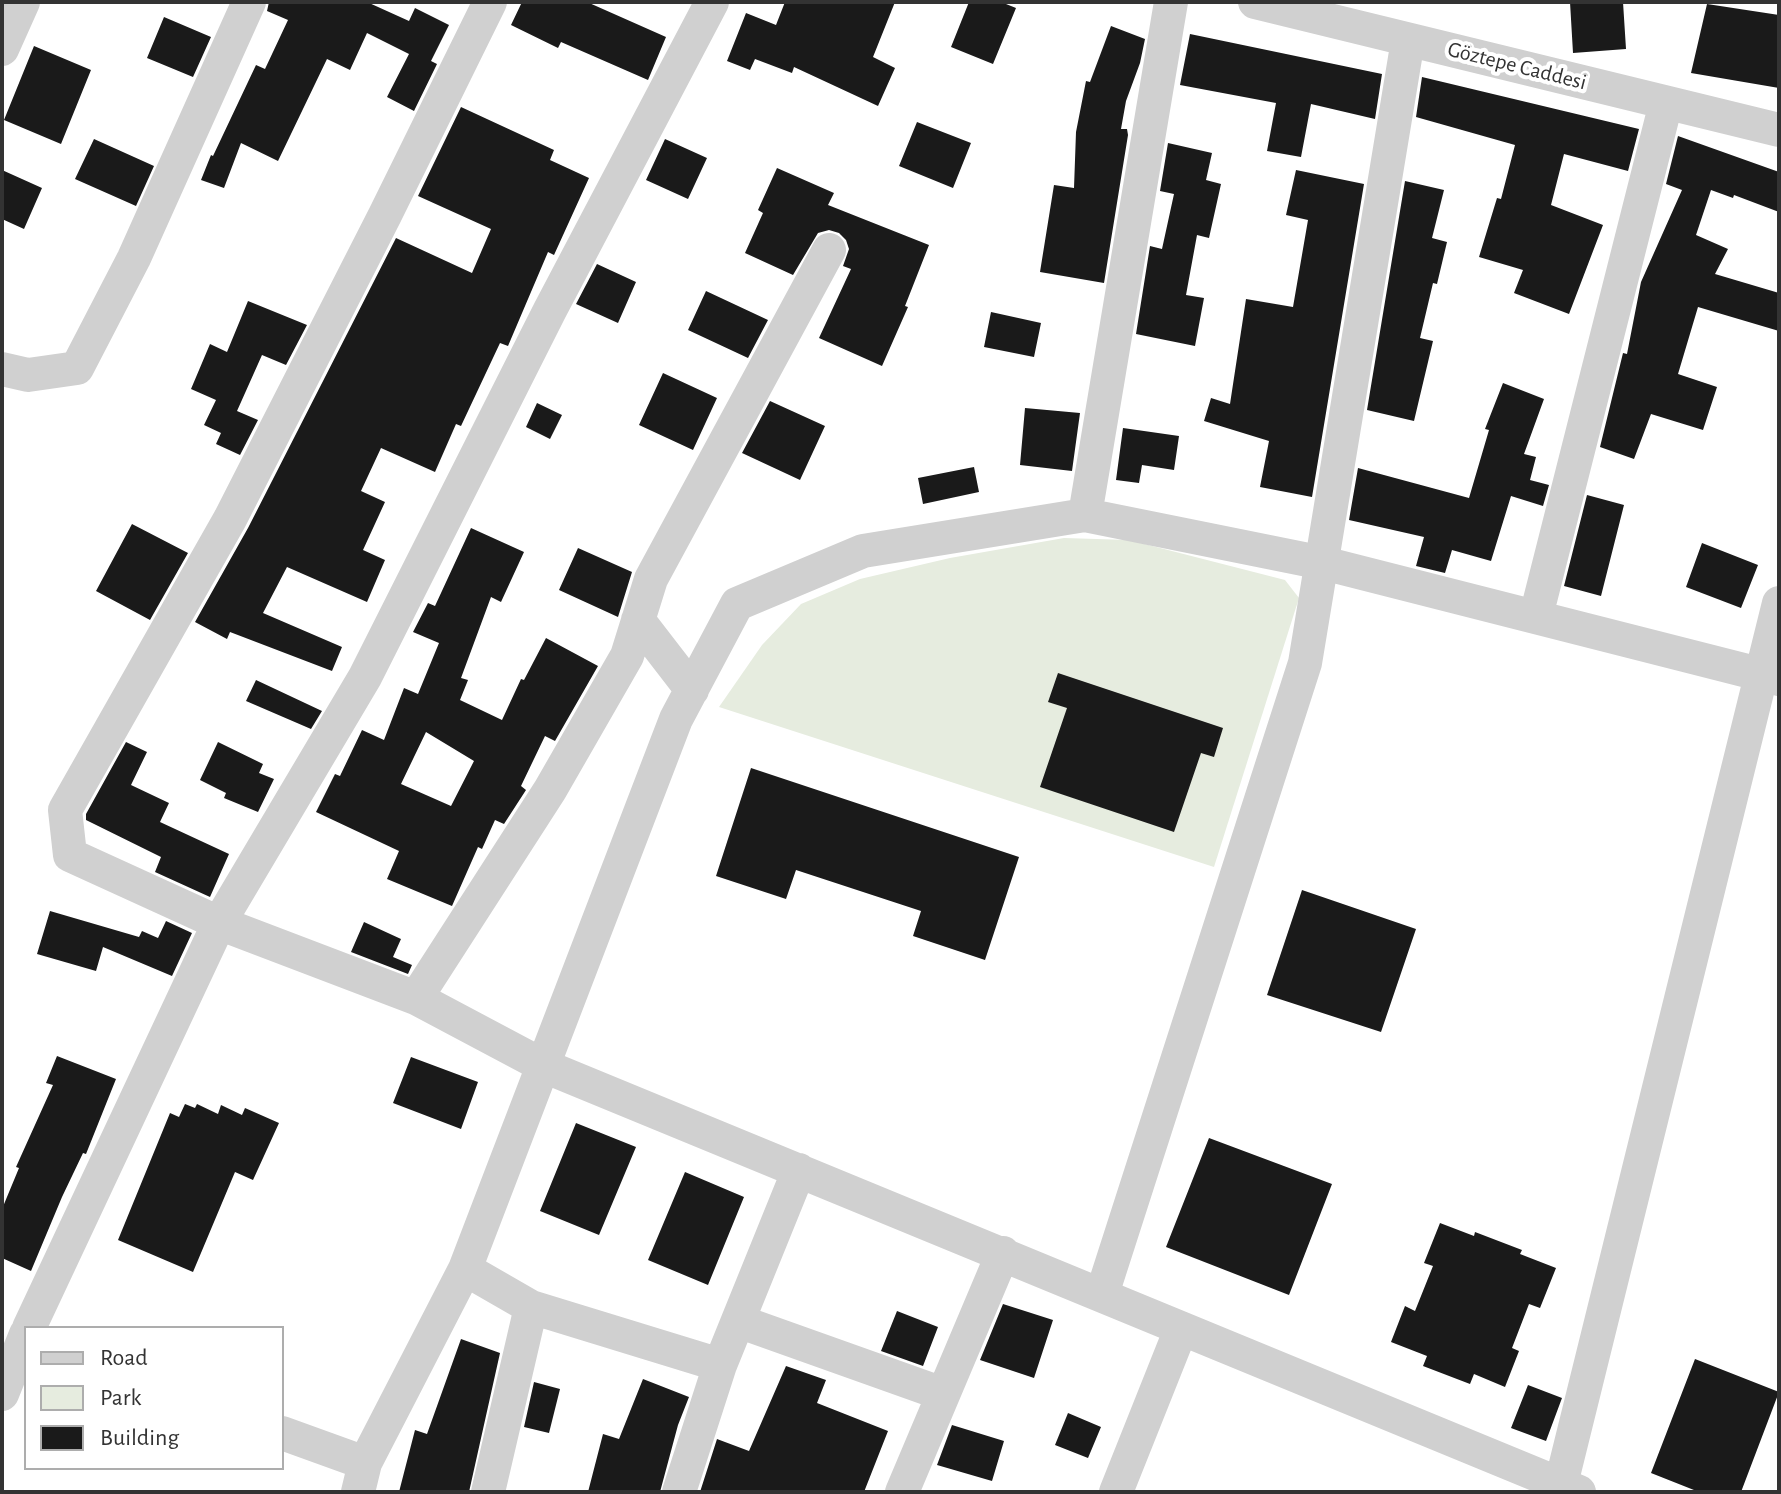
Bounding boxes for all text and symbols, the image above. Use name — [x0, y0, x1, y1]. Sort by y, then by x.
street label: Göztepe Caddesi — [1445, 36, 1589, 96]
legend — [24, 1326, 284, 1470]
text: Road — [100, 1346, 148, 1370]
text: Park — [100, 1386, 141, 1410]
text: Building — [100, 1426, 179, 1450]

